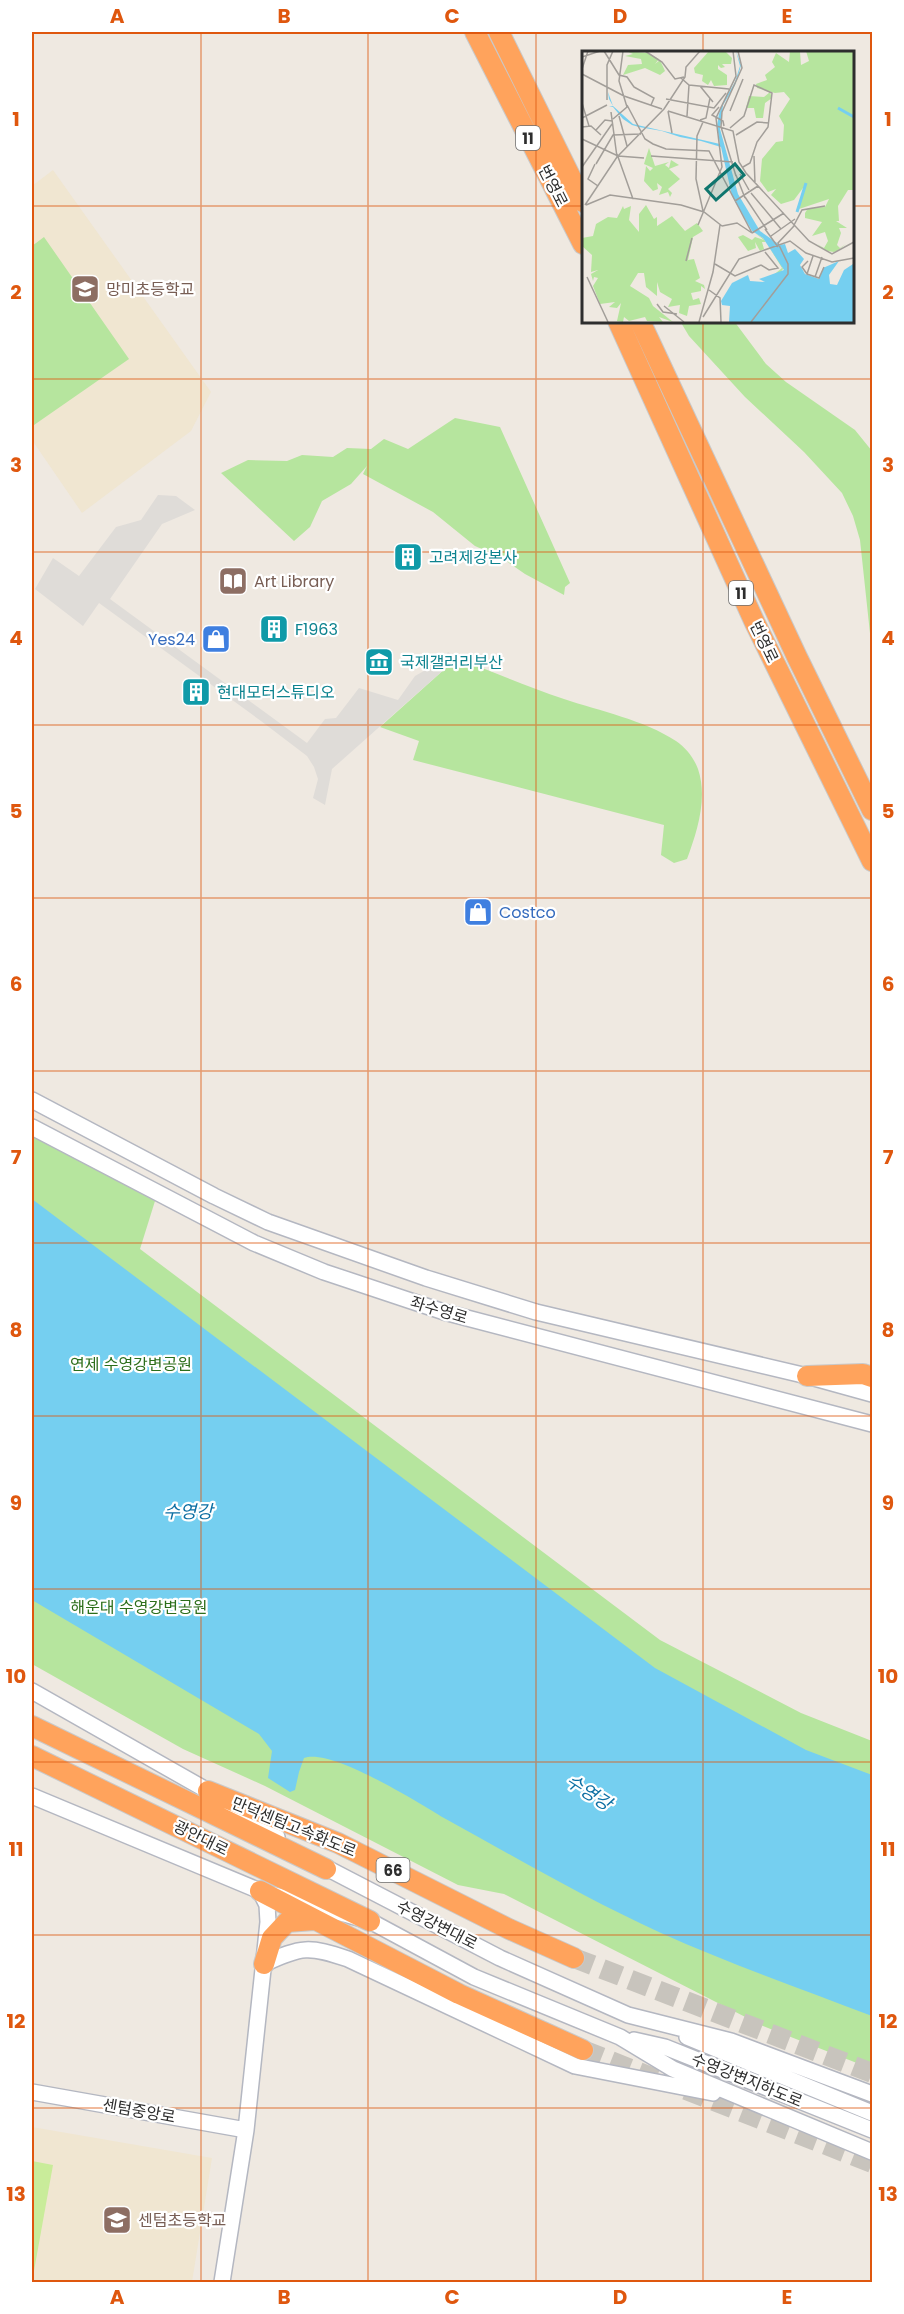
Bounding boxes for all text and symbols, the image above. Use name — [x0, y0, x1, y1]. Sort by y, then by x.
text: A — [110, 2, 125, 30]
text: B — [277, 2, 291, 30]
text: C — [444, 2, 460, 30]
text: D — [613, 2, 627, 30]
text: E — [782, 2, 792, 30]
inset map — [582, 51, 853, 322]
text: 1 — [12, 105, 20, 133]
text: 1 — [884, 105, 892, 133]
road number: 11 — [516, 126, 540, 150]
street label: 번영로 — [533, 161, 573, 211]
school or university icon: 망미초등학교 — [69, 273, 101, 305]
text: 2 — [10, 278, 22, 306]
place label: 망미초등학교 — [106, 278, 194, 301]
text: 2 — [882, 278, 894, 306]
text: 3 — [10, 451, 22, 479]
text: 3 — [882, 451, 894, 479]
building icon: 고려제강본사 — [392, 541, 424, 573]
place label: 고려제강본사 — [429, 546, 518, 569]
library icon: Art Library — [217, 565, 249, 597]
place label: Art Library — [254, 570, 334, 593]
road number: 11 — [729, 581, 753, 605]
building icon: F1963 — [258, 613, 290, 645]
street label: 번영로 — [744, 617, 784, 667]
place label: F1963 — [295, 618, 338, 641]
shop icon: Yes24 — [200, 623, 232, 655]
text: 4 — [9, 624, 23, 652]
text: 4 — [881, 624, 895, 652]
place label: Yes24 — [148, 628, 195, 651]
museum icon: 국제갤러리부산 — [363, 646, 395, 678]
place label: 국제갤러리부산 — [400, 651, 503, 674]
building icon: 현대모터스튜디오 — [180, 676, 212, 708]
place label: 현대모터스튜디오 — [217, 681, 335, 704]
text: 5 — [10, 797, 23, 825]
text: 5 — [882, 797, 895, 825]
shop icon: Costco — [462, 896, 494, 928]
place label: Costco — [499, 901, 556, 924]
text: 6 — [10, 970, 22, 998]
text: 6 — [882, 970, 894, 998]
text: 7 — [11, 1143, 22, 1171]
text: 7 — [883, 1143, 894, 1171]
street label: 좌수영로 — [407, 1290, 471, 1330]
text: 8 — [10, 1316, 22, 1344]
text: 8 — [882, 1316, 894, 1344]
park label: 연제 수영강변공원 — [70, 1353, 192, 1376]
text: 9 — [10, 1489, 22, 1517]
text: 9 — [882, 1489, 894, 1517]
water label: 수영강 — [163, 1499, 215, 1524]
park label: 해운대 수영강변공원 — [71, 1596, 207, 1619]
text: 10 — [6, 1662, 26, 1690]
text: 10 — [878, 1662, 898, 1690]
water label: 수영강 — [561, 1768, 619, 1817]
street label: 만덕센텀고속화도로 — [228, 1792, 360, 1863]
street label: 광안대로 — [169, 1815, 233, 1861]
text: 11 — [8, 1835, 24, 1863]
text: 11 — [880, 1835, 896, 1863]
road number: 66 — [376, 1858, 410, 1882]
street label: 수영강변대로 — [392, 1895, 482, 1955]
text: 12 — [7, 2007, 25, 2035]
text: 12 — [879, 2007, 897, 2035]
street label: 수영강변지하도로 — [688, 2047, 806, 2113]
street label: 센텀중앙로 — [101, 2093, 178, 2129]
text: 13 — [6, 2180, 26, 2208]
text: 13 — [878, 2180, 898, 2208]
school or university icon: 센텀초등학교 — [101, 2204, 133, 2236]
place label: 센텀초등학교 — [138, 2209, 226, 2232]
text: A — [110, 2283, 125, 2311]
text: B — [277, 2283, 291, 2311]
text: C — [444, 2283, 460, 2311]
text: D — [613, 2283, 627, 2311]
text: E — [782, 2283, 792, 2311]

